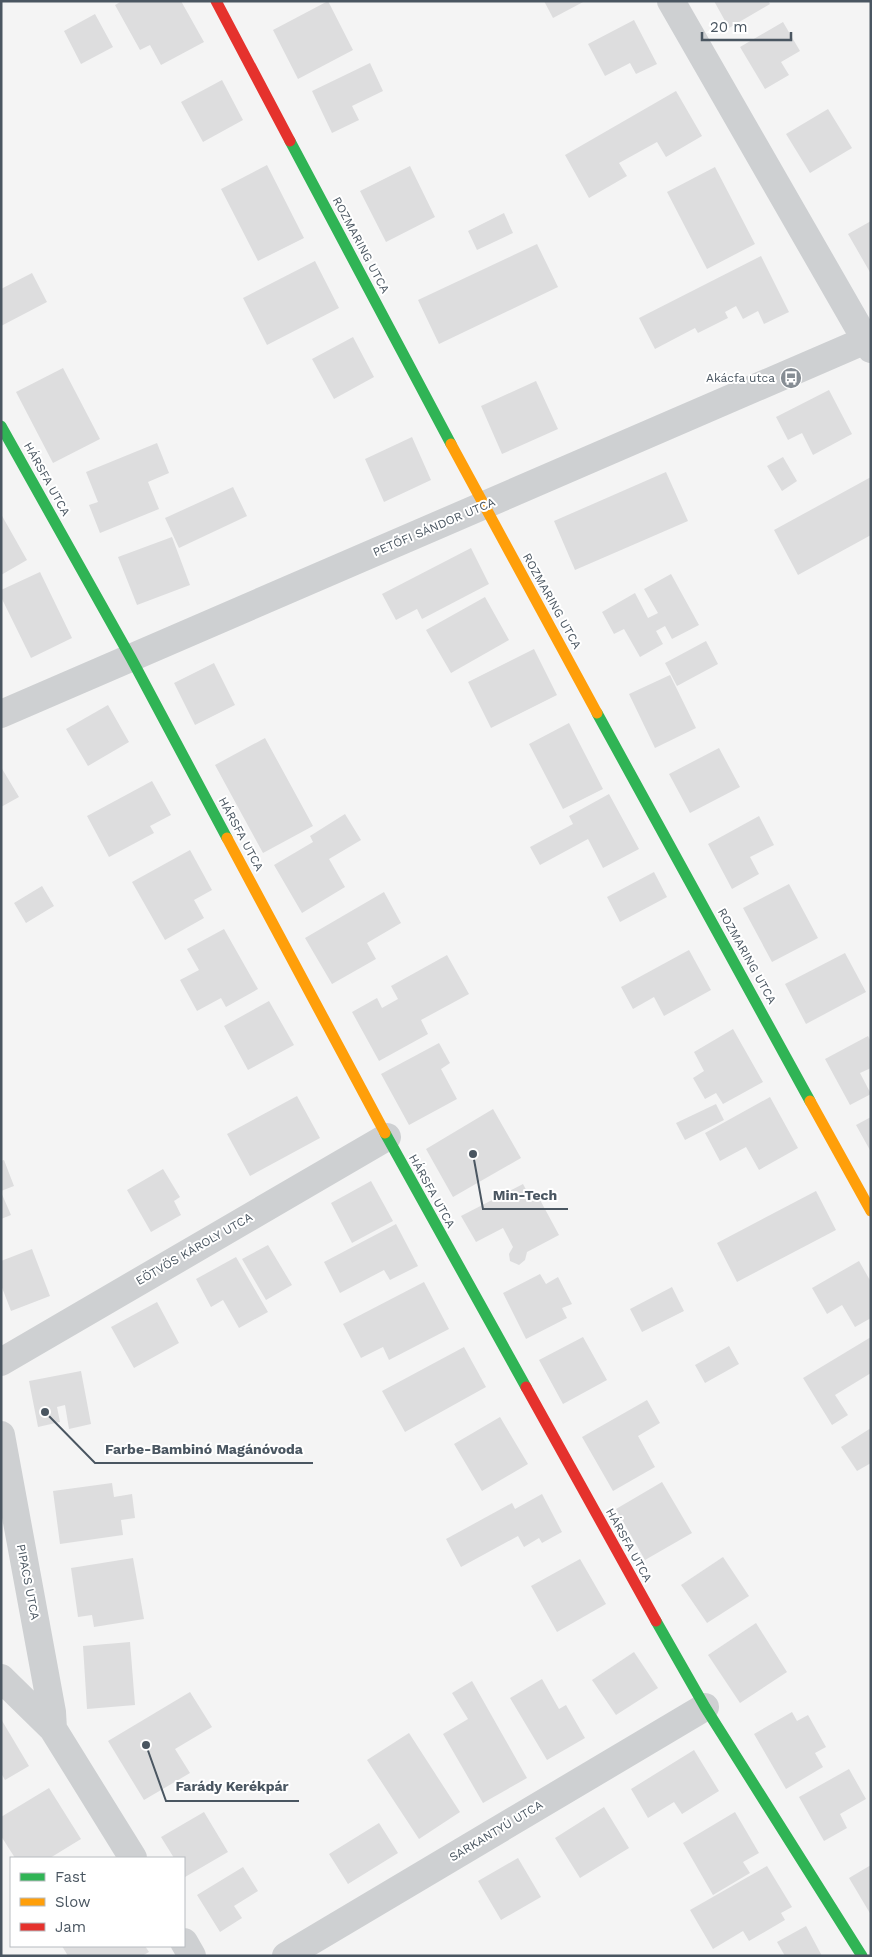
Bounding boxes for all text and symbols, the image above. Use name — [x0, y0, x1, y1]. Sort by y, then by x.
scale bar — [702, 10, 791, 42]
text: 20 m — [710, 18, 748, 36]
street label: ROZMARING UTCA — [330, 194, 392, 296]
bus stop icon: Akácfa utca — [779, 366, 803, 390]
place label: Akácfa utca — [706, 371, 775, 385]
street label: HÁRSFA UTCA — [21, 440, 73, 518]
street label: PETŐFI SÁNDOR UTCA — [371, 495, 497, 559]
street label: ROZMARING UTCA — [520, 551, 584, 651]
street label: HÁRSFA UTCA — [216, 794, 266, 874]
street label: ROZMARING UTCA — [715, 906, 779, 1006]
street label: HÁRSFA UTCA — [406, 1152, 458, 1230]
callout: Min-Tech — [483, 1180, 568, 1209]
text: Min-Tech — [493, 1187, 557, 1203]
street label: EÖTVÖS KÁROLY UTCA — [133, 1210, 255, 1288]
callout: Farbe-Bambinó Magánóvoda — [95, 1434, 313, 1463]
text: Farbe-Bambinó Magánóvoda — [105, 1441, 304, 1457]
street label: HÁRSFA UTCA — [603, 1506, 655, 1584]
street label: PIPACS UTCA — [14, 1543, 42, 1621]
callout: Farády Kerékpár — [166, 1772, 299, 1801]
text: Farády Kerékpár — [175, 1778, 289, 1794]
street label: SARKANTYÚ UTCA — [447, 1798, 545, 1864]
legend — [10, 1857, 185, 1947]
text: Fast — [55, 1868, 87, 1886]
text: Slow — [55, 1893, 91, 1911]
text: Jam — [55, 1918, 86, 1936]

